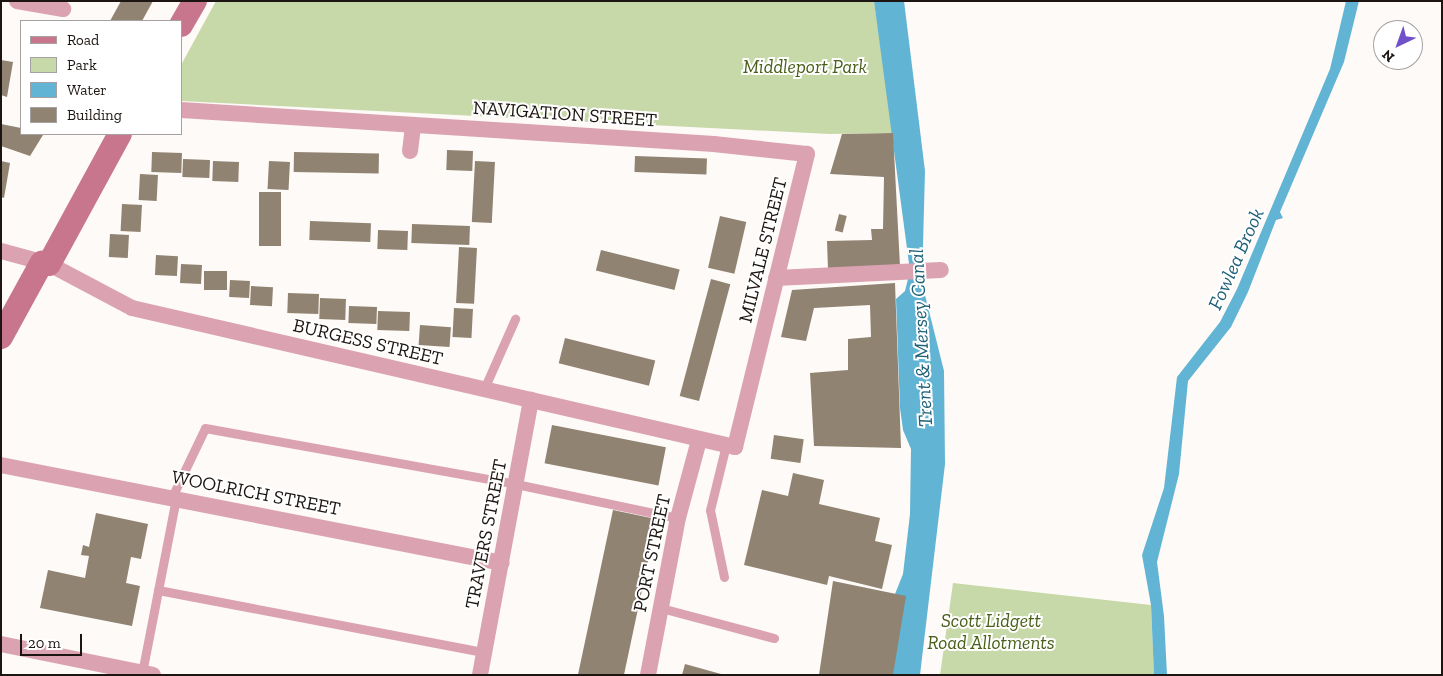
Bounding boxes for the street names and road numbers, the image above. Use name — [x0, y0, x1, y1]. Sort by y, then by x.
street label: NAVIGATION STREET — [472, 96, 658, 132]
street label: MILVALE STREET — [734, 175, 792, 325]
street label: BURGESS STREET — [291, 314, 445, 370]
street label: TRAVERS STREET — [460, 457, 512, 611]
street label: WOOLRICH STREET — [170, 465, 342, 521]
street label: PORT STREET — [628, 492, 676, 614]

